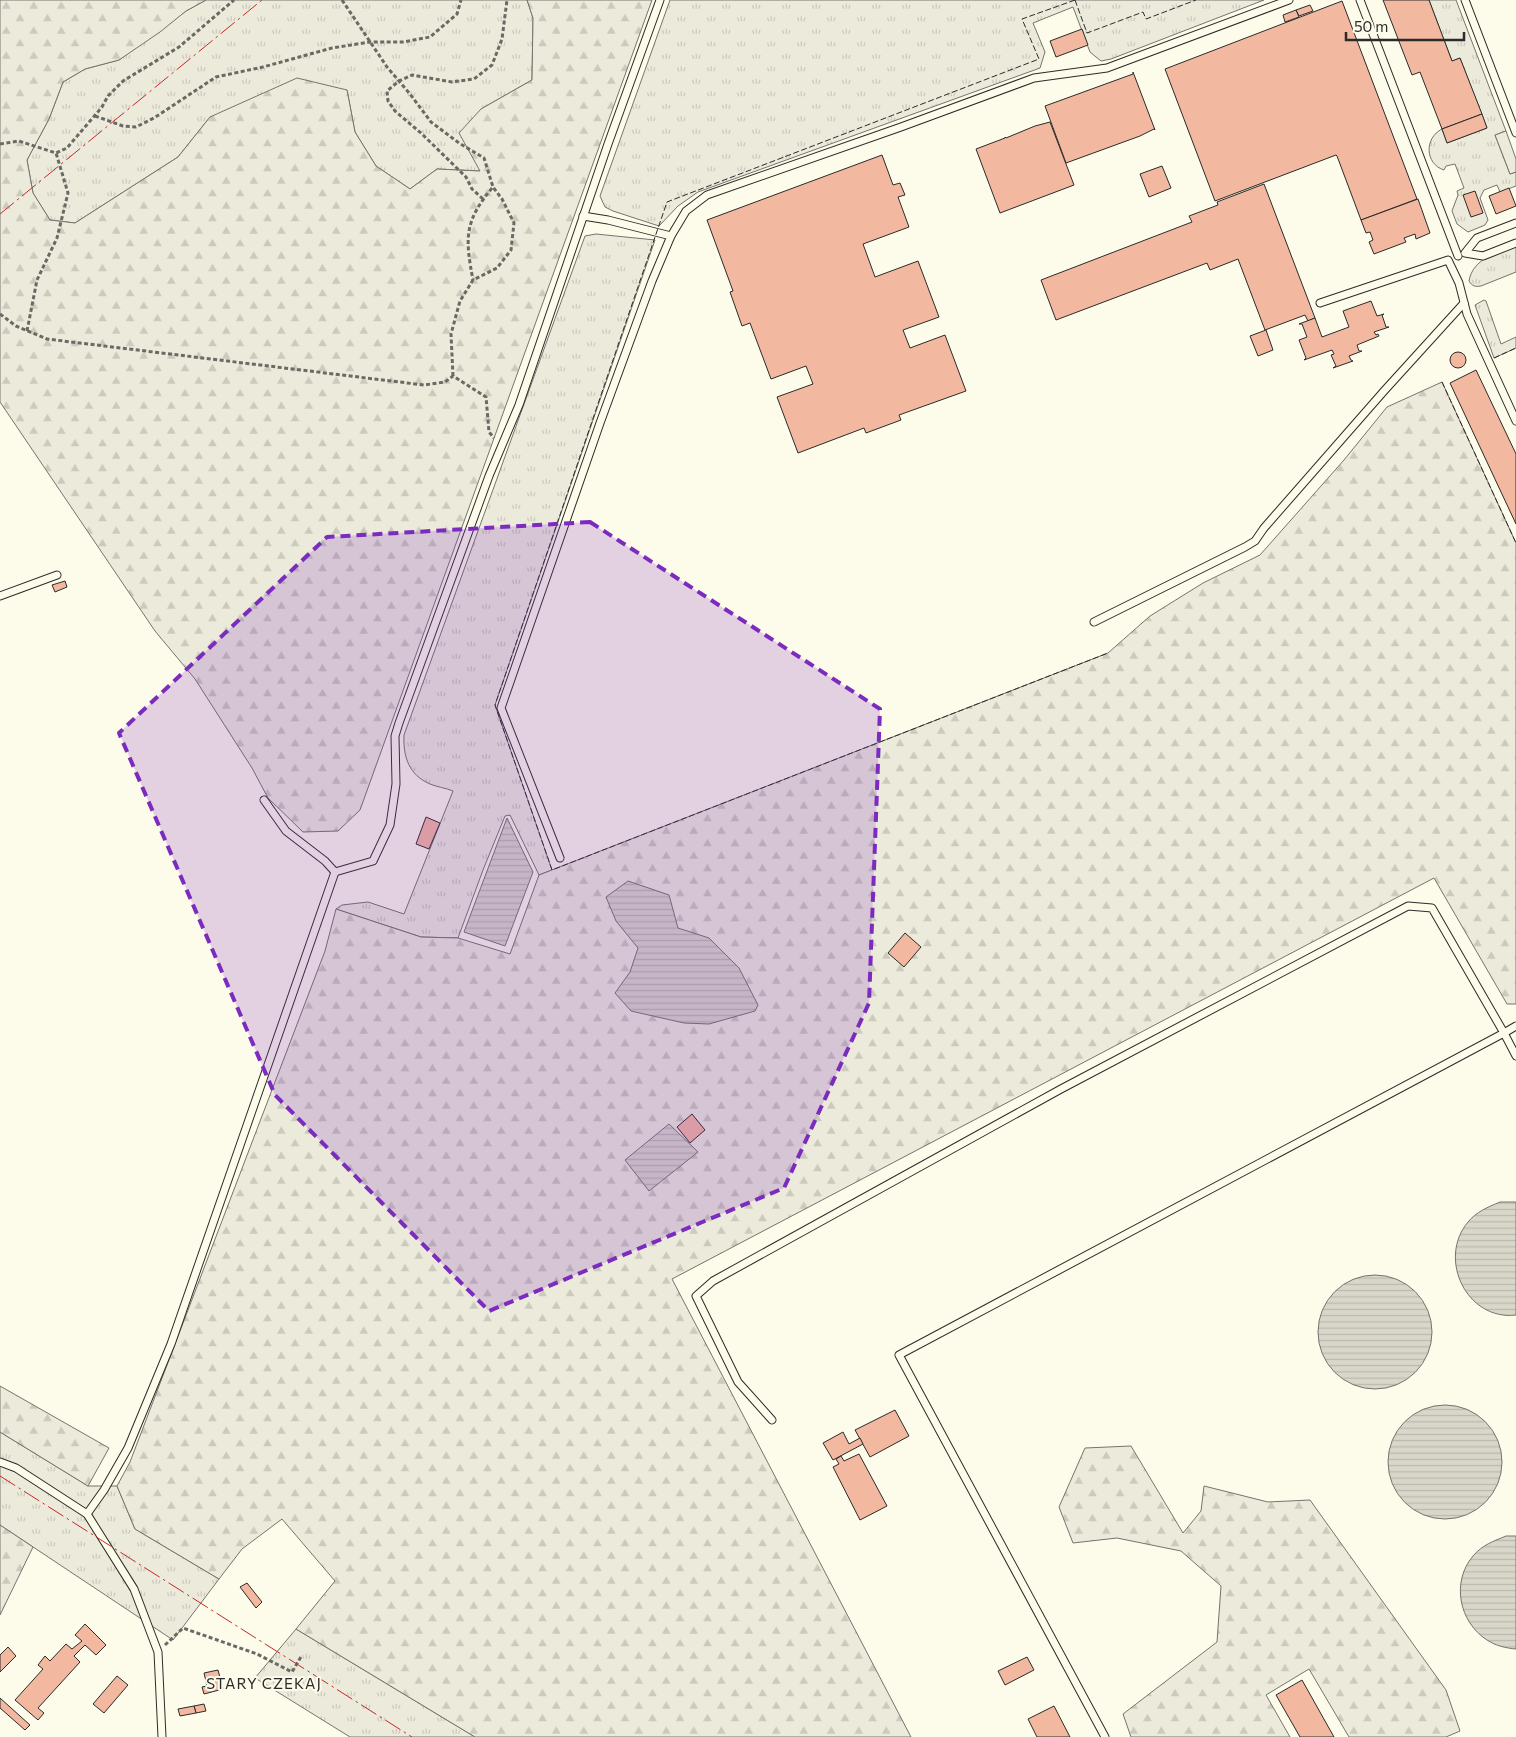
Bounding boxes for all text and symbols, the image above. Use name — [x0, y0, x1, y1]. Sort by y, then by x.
scale bar — [1346, 10, 1464, 42]
text: 50 m — [1354, 17, 1388, 35]
district label: STARY CZEKAJ — [206, 1674, 322, 1692]

